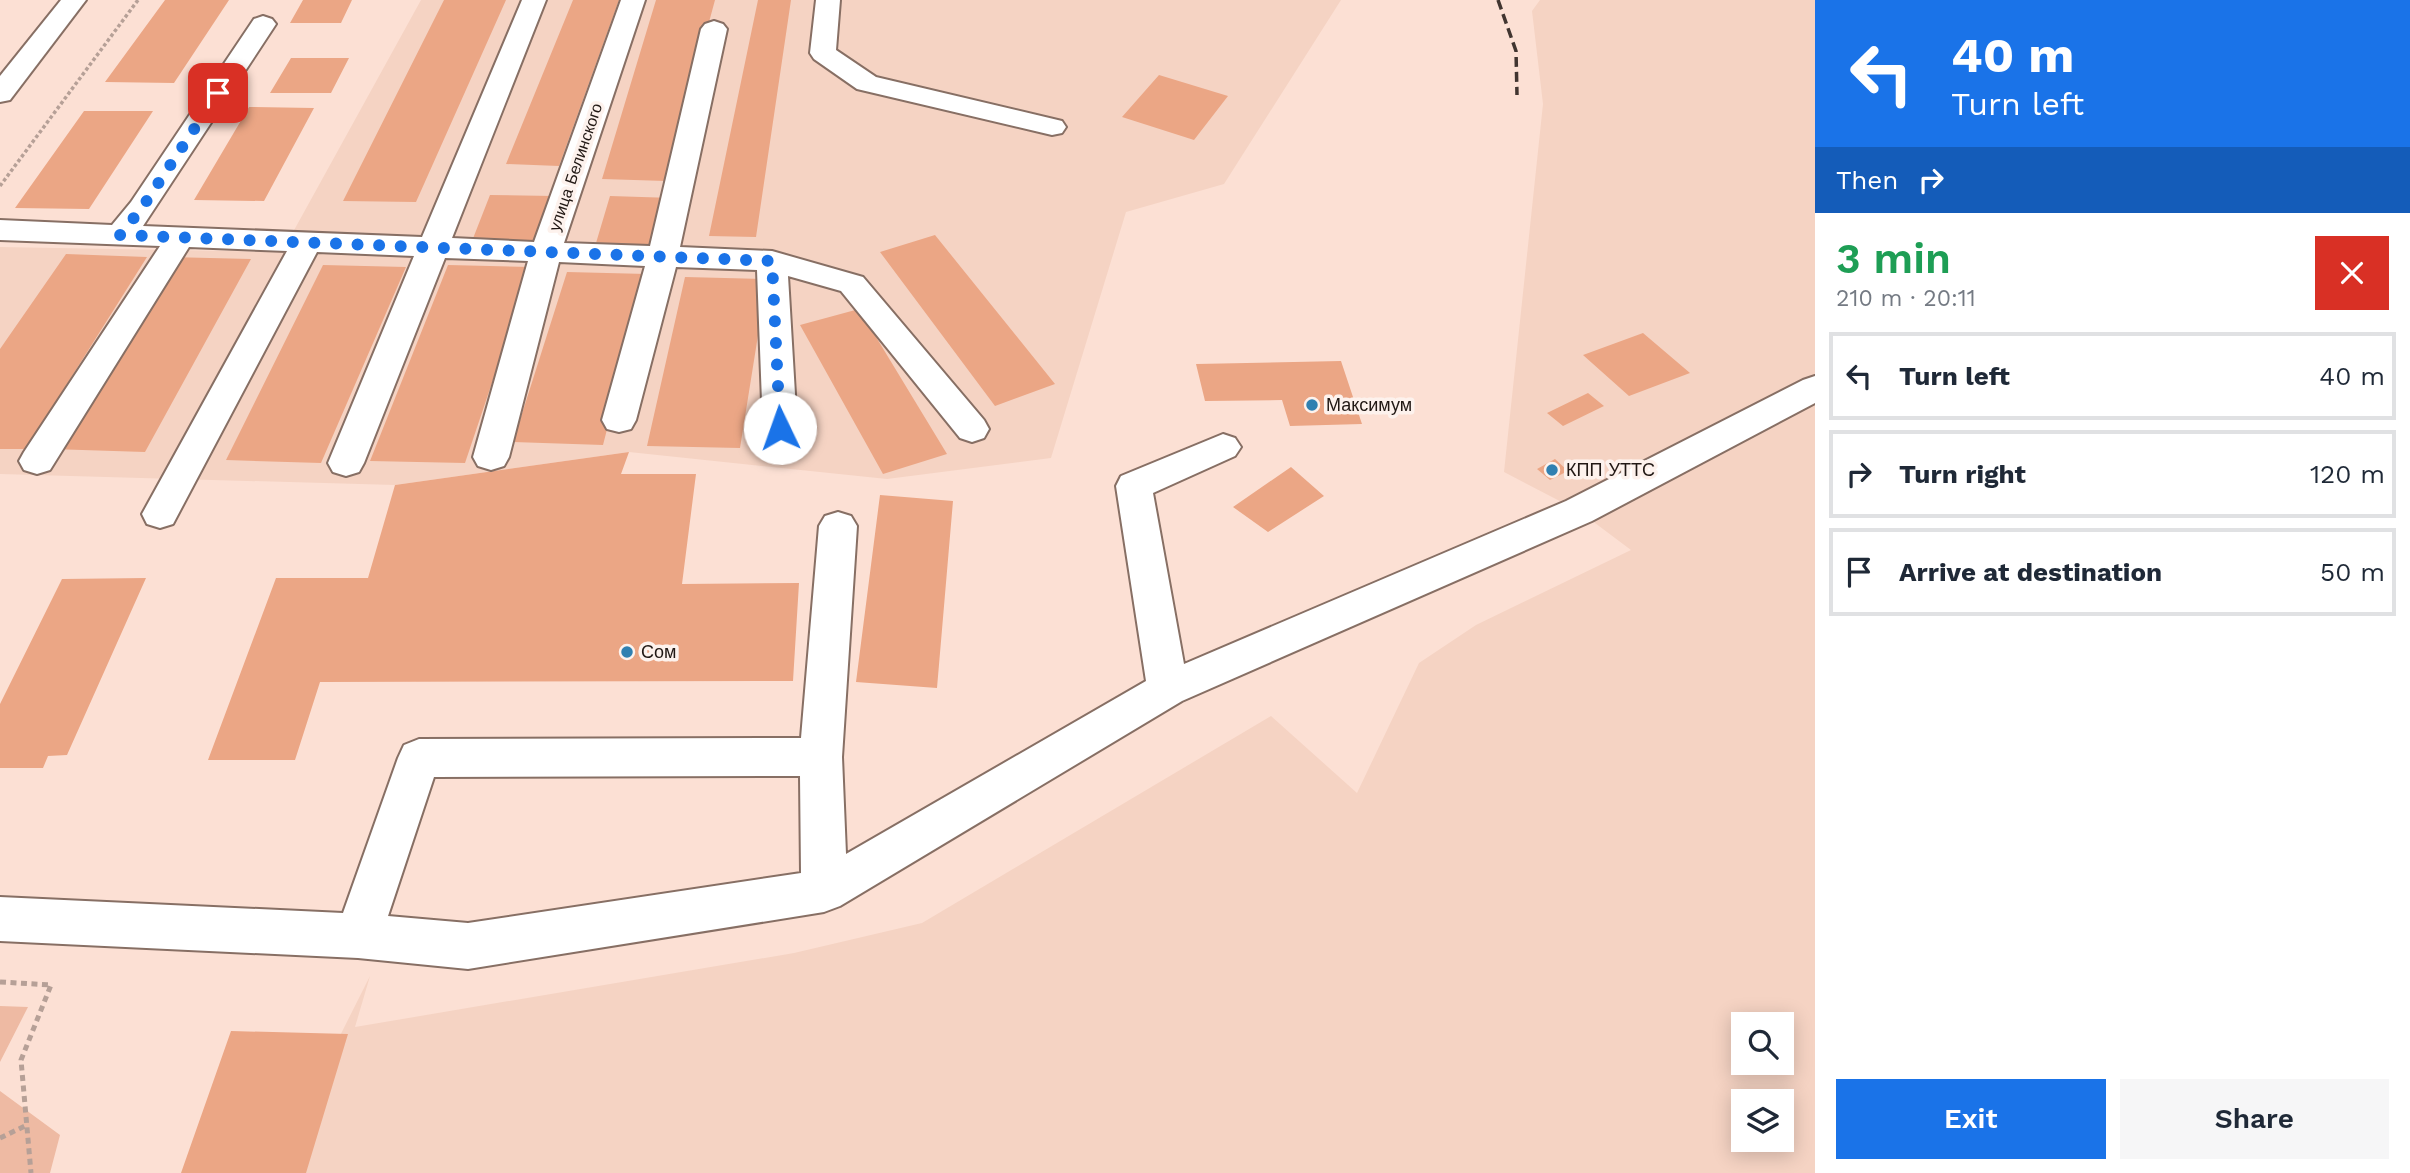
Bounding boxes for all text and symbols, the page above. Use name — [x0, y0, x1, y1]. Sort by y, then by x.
text: 40 m — [1951, 26, 2074, 84]
icon: left — [1836, 28, 1927, 119]
pin — [188, 63, 248, 123]
icon: arrive — [199, 74, 237, 112]
text: Turn left — [1951, 85, 2084, 123]
street label: улица Белинского — [545, 101, 606, 234]
icon: right — [1912, 161, 1950, 199]
text: Then — [1836, 165, 1898, 195]
text: 3 min — [1836, 234, 1951, 283]
button: close — [2315, 236, 2389, 310]
text: 210 m · 20:11 — [1836, 285, 1976, 312]
icon: left — [1840, 357, 1878, 395]
text: Turn left — [1899, 361, 2010, 391]
text: 40 m — [2319, 361, 2385, 391]
position arrow — [743, 391, 817, 465]
place label: Максимум — [1326, 394, 1412, 415]
marker: Максимум — [1304, 397, 1320, 413]
icon: right — [1840, 455, 1878, 493]
place label: КПП УТТС — [1566, 459, 1655, 480]
text: Turn right — [1899, 459, 2026, 489]
text: 120 m — [2310, 459, 2385, 489]
marker: КПП УТТС — [1544, 462, 1560, 478]
icon: arrive — [1840, 553, 1878, 591]
text: Arrive at destination — [1899, 557, 2162, 587]
text: 50 m — [2320, 557, 2385, 587]
place label: Сом — [641, 641, 676, 662]
marker: Сом — [619, 644, 635, 660]
map controls — [1731, 1012, 1794, 1152]
button: search — [1731, 1012, 1794, 1075]
button: Exit — [1836, 1079, 2106, 1159]
button: Share — [2120, 1079, 2389, 1159]
button: layers — [1731, 1089, 1794, 1152]

